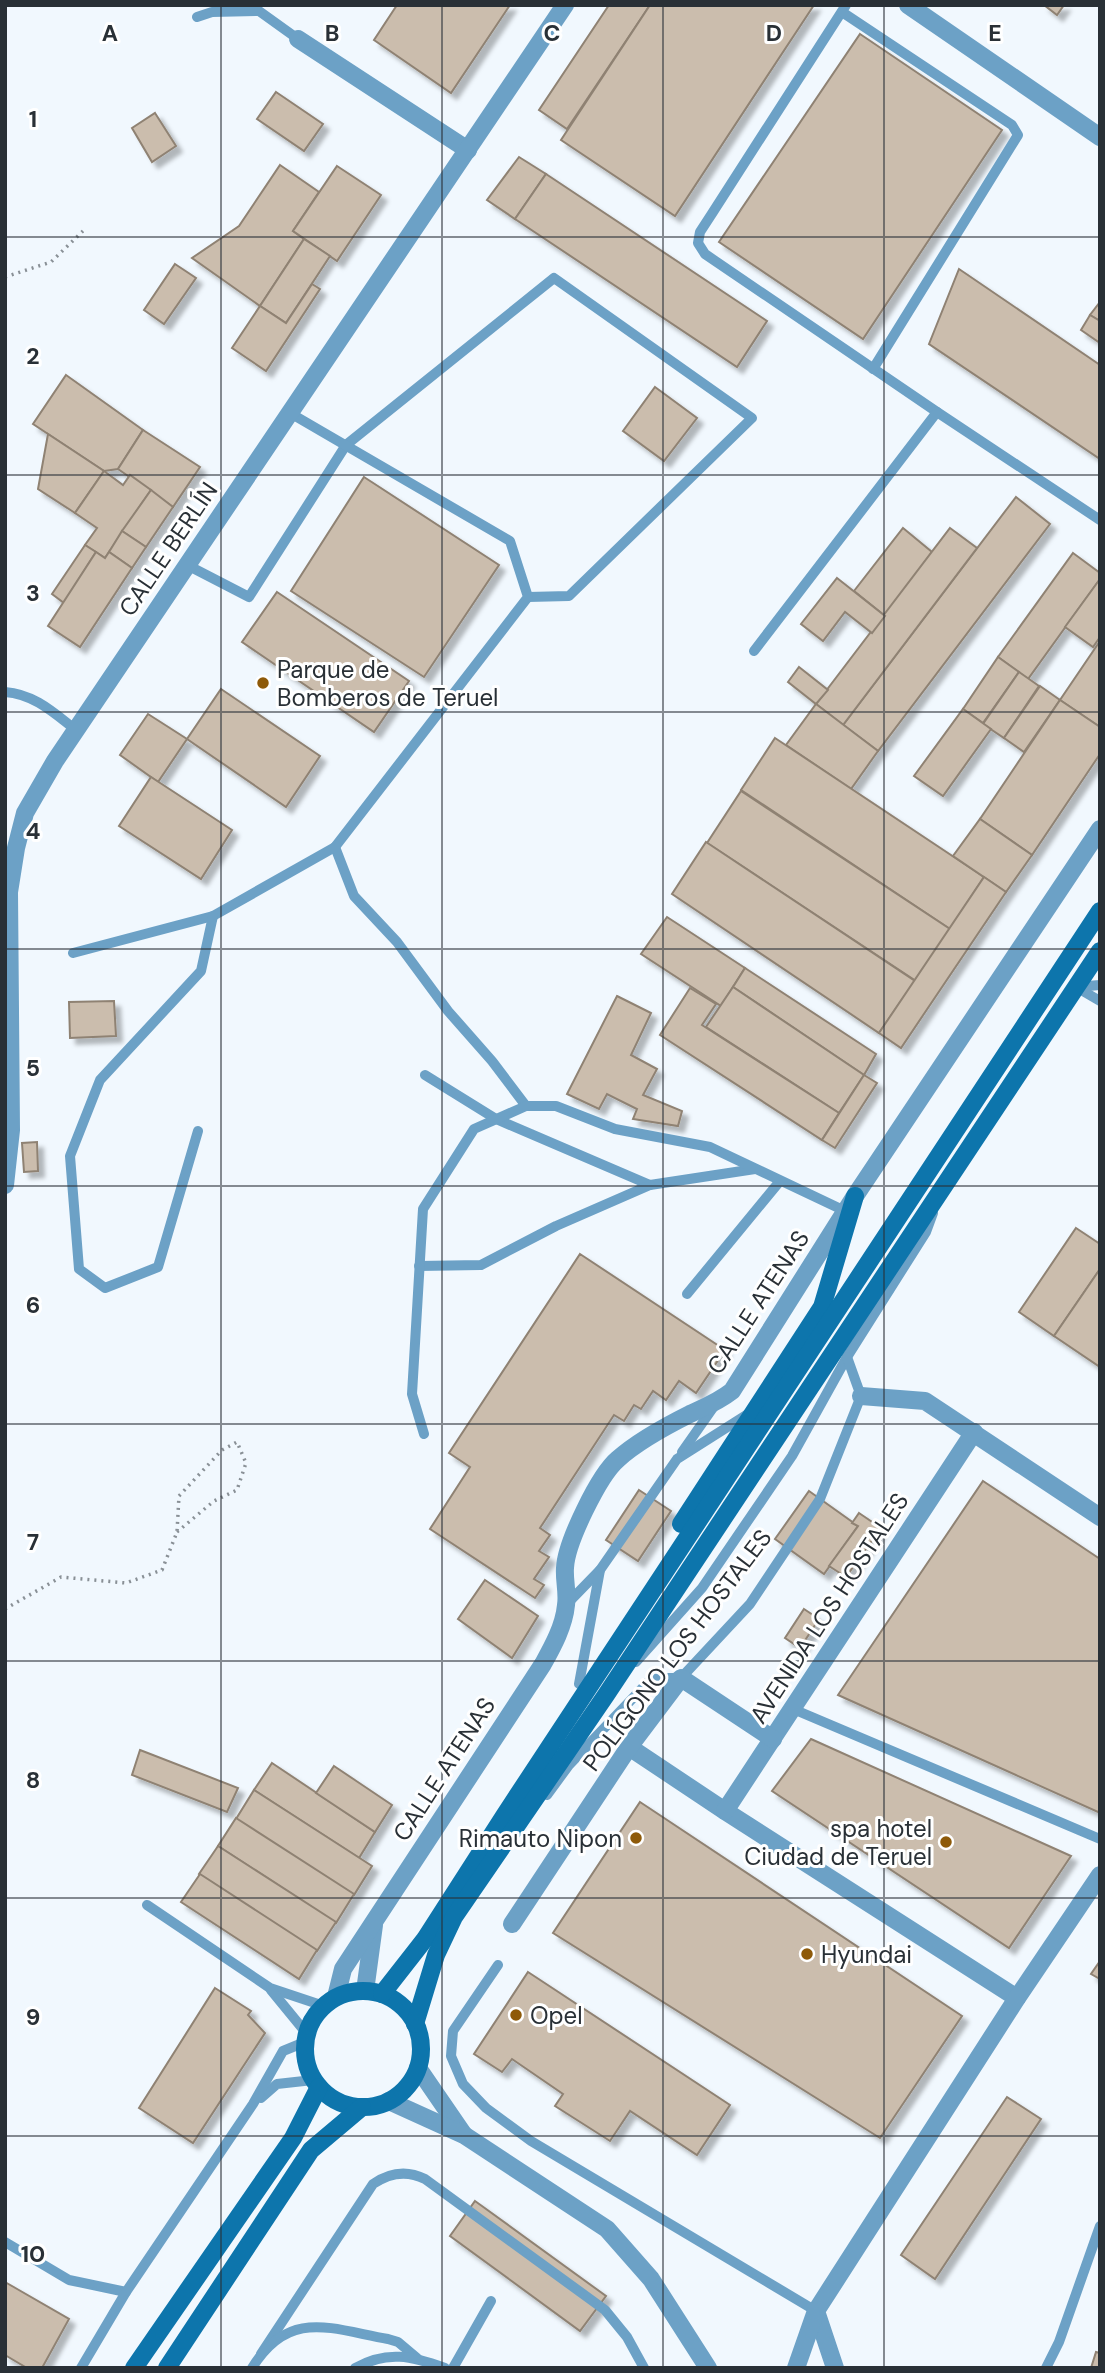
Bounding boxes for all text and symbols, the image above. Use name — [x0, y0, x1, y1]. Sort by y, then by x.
text: A — [102, 18, 118, 48]
text: B — [325, 18, 339, 48]
text: C — [544, 18, 560, 48]
text: D — [766, 18, 782, 48]
text: E — [988, 18, 1002, 48]
text: 1 — [29, 104, 37, 134]
text: 2 — [26, 341, 40, 371]
street label: CALLE BERLÍN — [112, 476, 224, 622]
text: 3 — [26, 578, 40, 608]
place label: Parque de Bomberos de Teruel — [277, 654, 498, 713]
marker: Parque de Bomberos de Teruel — [255, 675, 271, 691]
text: 4 — [26, 816, 41, 846]
text: 5 — [26, 1053, 40, 1083]
street label: CALLE ATENAS — [700, 1224, 816, 1380]
text: 6 — [26, 1290, 40, 1320]
street label: AVENIDA LOS HOSTALES — [743, 1487, 915, 1729]
street label: POLÍGONO LOS HOSTALES — [576, 1523, 778, 1777]
text: 7 — [27, 1527, 39, 1557]
street label: CALLE ATENAS — [386, 1691, 502, 1847]
text: 8 — [26, 1765, 40, 1795]
place label: spa hotel Ciudad de Teruel — [744, 1813, 932, 1872]
place label: Rimauto Nipon — [459, 1823, 622, 1854]
marker: Rimauto Nipon — [628, 1830, 644, 1846]
marker: spa hotel Ciudad de Teruel — [938, 1834, 954, 1850]
place label: Hyundai — [821, 1939, 912, 1970]
marker: Hyundai — [799, 1946, 815, 1962]
place label: Opel — [530, 2000, 583, 2031]
text: 9 — [26, 2002, 40, 2032]
marker: Opel — [508, 2007, 524, 2023]
text: 10 — [21, 2239, 45, 2269]

